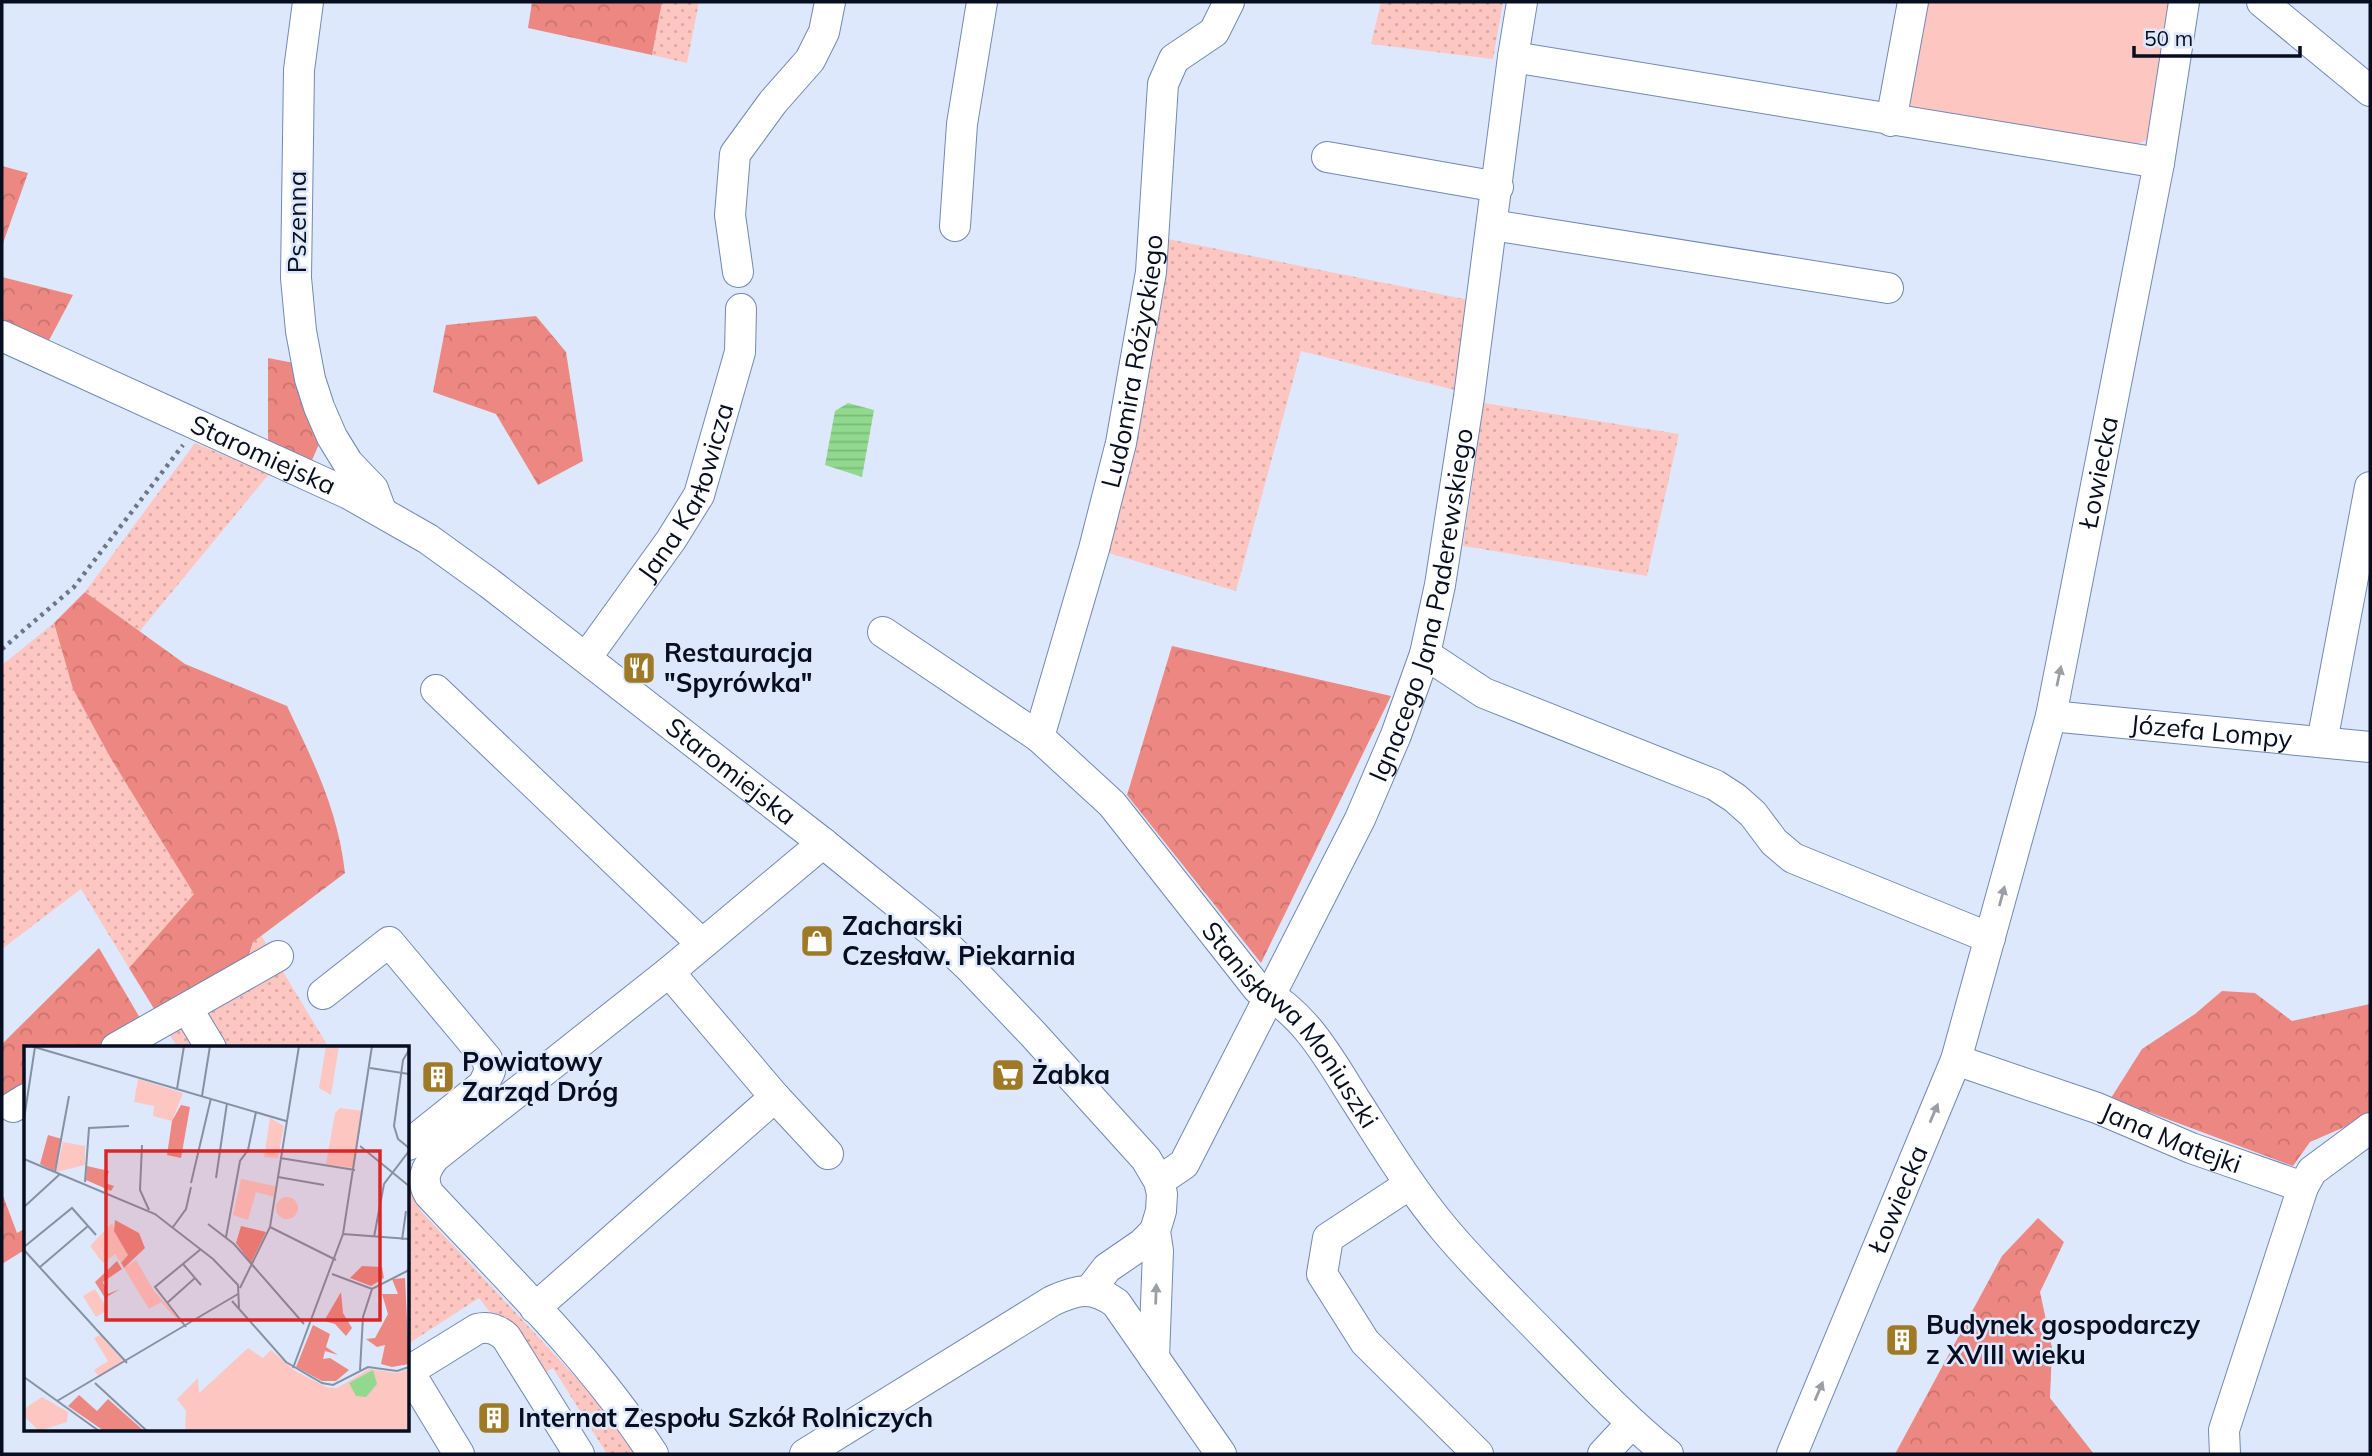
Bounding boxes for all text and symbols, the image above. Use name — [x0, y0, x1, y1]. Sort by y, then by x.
scale bar — [2134, 14, 2300, 58]
text: 50 m — [2144, 25, 2193, 51]
street label: Pszenna — [280, 171, 313, 273]
street label: Ludomira Różyckiego — [1093, 234, 1169, 491]
street label: Jana Karłowicza — [630, 399, 741, 587]
street label: Staromiejska — [185, 407, 341, 502]
street label: Łowiecka — [2071, 413, 2125, 532]
street label: Ignacego Jana Paderewskiego — [1361, 426, 1480, 786]
place label: Restauracja "Spyrówka" — [664, 636, 813, 699]
restaurant icon: Restauracja "Spyrówka" — [620, 649, 658, 687]
one-way arrow — [2054, 665, 2065, 687]
street label: Józefa Lompy — [2129, 707, 2294, 755]
street label: Staromiejska — [659, 710, 803, 832]
one-way arrow — [1997, 885, 2008, 907]
place label: Zacharski Czesław. Piekarnia — [842, 909, 1076, 972]
street label: Stanisława Moniuszki — [1195, 915, 1386, 1134]
shop icon: Zacharski Czesław. Piekarnia — [798, 922, 836, 960]
place label: Powiatowy Zarząd Dróg — [462, 1045, 618, 1108]
inset map — [24, 1046, 410, 1432]
supermarket icon: Żabka — [989, 1056, 1027, 1094]
building icon: Powiatowy Zarząd Dróg — [419, 1058, 457, 1096]
place label: Żabka — [1032, 1058, 1110, 1091]
street label: Jana Matejki — [2096, 1095, 2246, 1180]
one-way arrow — [1928, 1102, 1939, 1123]
street label: Łowiecka — [1860, 1140, 1935, 1259]
one-way arrow — [1151, 1283, 1162, 1305]
place label: Budynek gospodarczy z XVIII wieku — [1926, 1308, 2201, 1371]
building icon: Budynek gospodarczy z XVIII wieku — [1883, 1321, 1921, 1359]
one-way arrow — [1813, 1381, 1824, 1402]
building icon: Internat Zespołu Szkół Rolniczych — [475, 1399, 513, 1437]
place label: Internat Zespołu Szkół Rolniczych — [518, 1401, 933, 1434]

